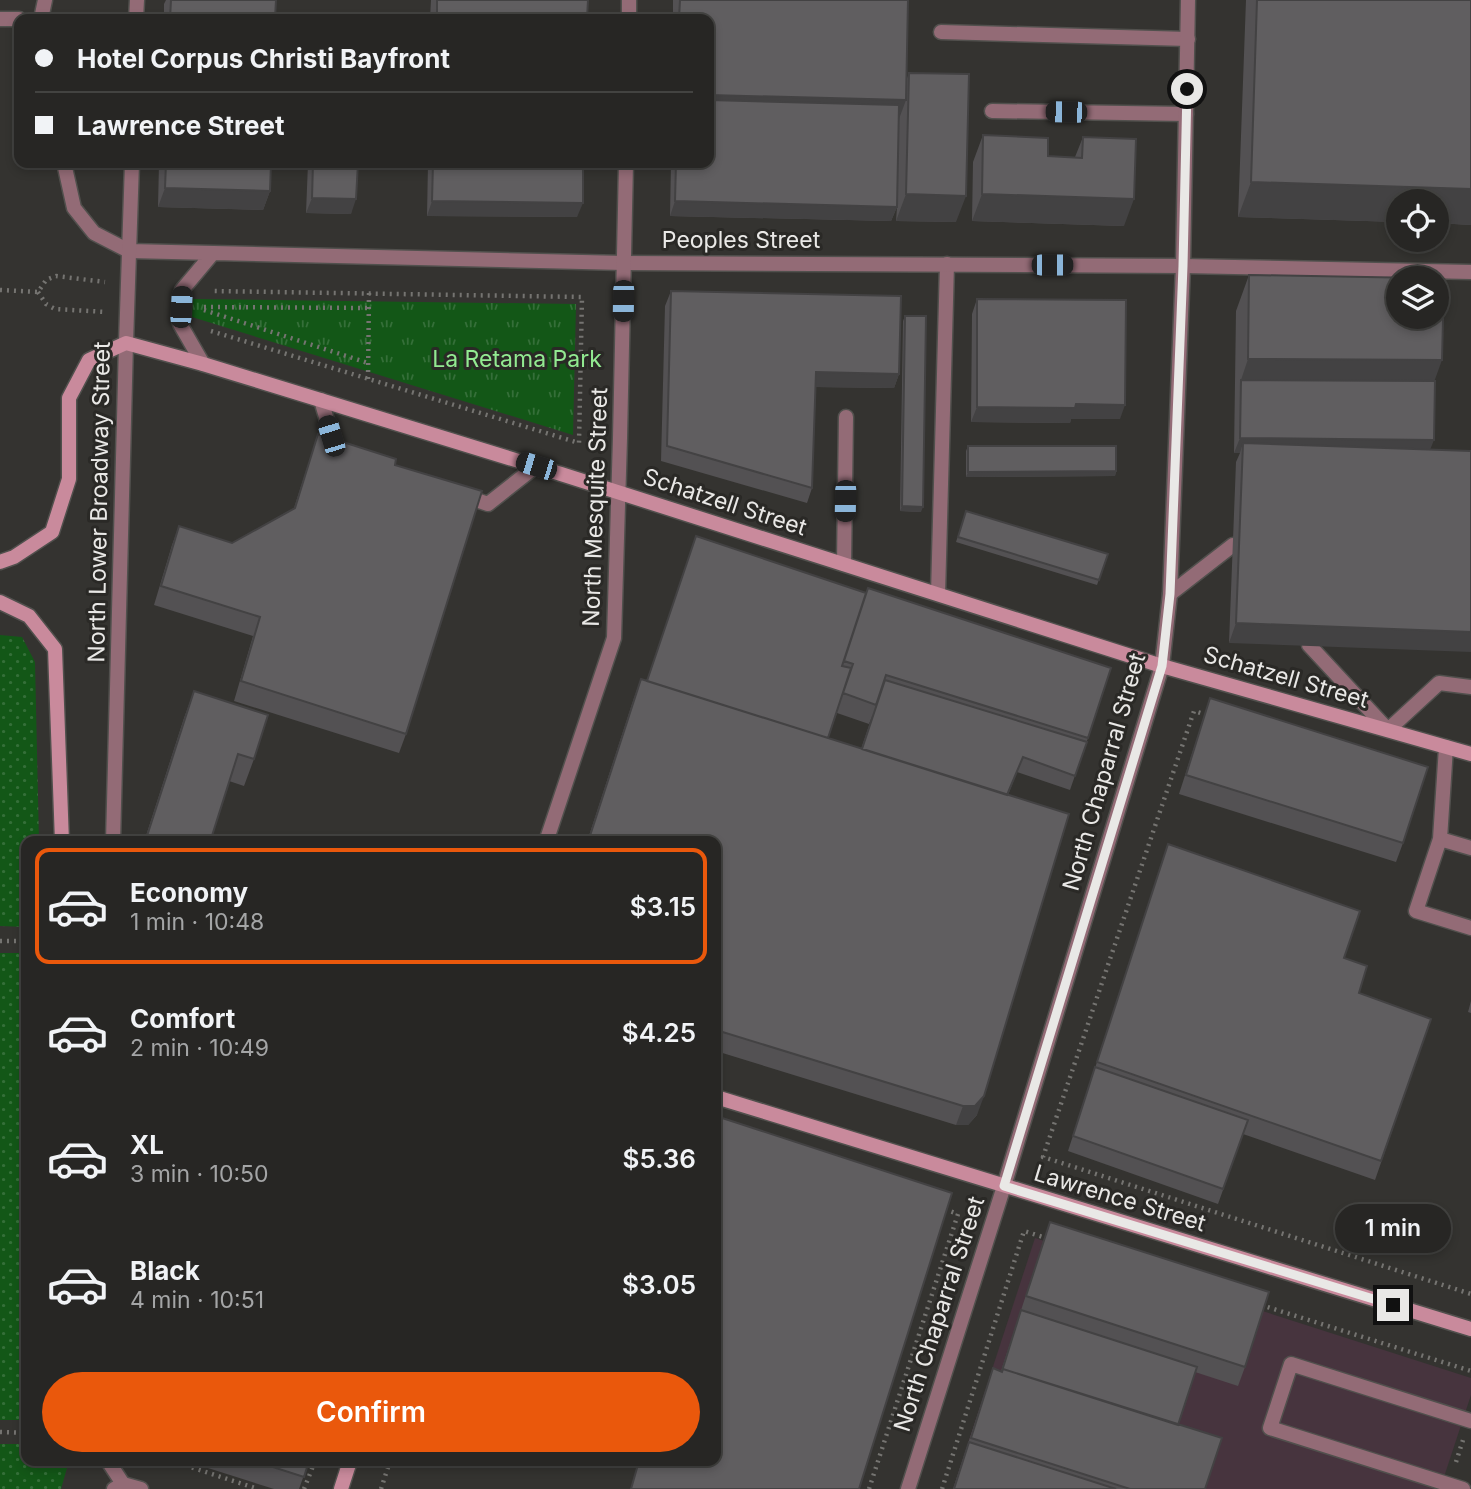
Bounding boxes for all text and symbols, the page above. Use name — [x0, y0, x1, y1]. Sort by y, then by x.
text: Hotel Corpus Christi Bayfront — [77, 43, 450, 74]
route start — [1171, 73, 1203, 105]
car — [1045, 101, 1088, 123]
text: Lawrence Street — [77, 110, 284, 141]
map controls — [1386, 189, 1449, 329]
button: locate — [1386, 189, 1449, 252]
street label: Peoples Street — [662, 226, 821, 254]
car — [1032, 255, 1074, 276]
button: layers — [1386, 266, 1449, 329]
car — [613, 280, 634, 322]
car — [170, 285, 193, 329]
street label: North Lower Broadway Street — [82, 341, 116, 663]
park label: La Retama Park — [432, 345, 602, 373]
street label: North Mesquite Street — [577, 386, 613, 627]
car — [315, 413, 348, 459]
car — [513, 450, 560, 482]
street label: Schatzell Street — [640, 462, 811, 542]
car — [835, 480, 856, 522]
street label: Schatzell Street — [1200, 640, 1372, 714]
street label: North Chaparral Street — [1057, 650, 1151, 894]
icon: car — [46, 875, 109, 938]
text: Economy — [130, 877, 248, 908]
text: $3.15 — [630, 891, 696, 922]
text: 1 min · 10:48 — [130, 908, 264, 936]
icon: car — [46, 1001, 109, 1064]
text: Comfort — [130, 1003, 235, 1034]
text: $4.25 — [622, 1017, 696, 1048]
text: 2 min · 10:49 — [130, 1034, 269, 1062]
icon: car — [46, 1127, 109, 1190]
text: XL — [130, 1129, 164, 1160]
text: $5.36 — [623, 1143, 696, 1174]
street label: Lawrence Street — [1031, 1159, 1210, 1238]
text: 3 min · 10:50 — [130, 1160, 269, 1188]
street label: North Chaparral Street — [888, 1192, 990, 1435]
callout: 1 min — [1335, 1204, 1451, 1252]
text: 1 min — [1365, 1214, 1421, 1242]
icon: car — [46, 1253, 109, 1316]
text: Black — [130, 1255, 200, 1286]
text: $3.05 — [622, 1269, 696, 1300]
text: 4 min · 10:51 — [130, 1286, 264, 1314]
route end — [1377, 1289, 1409, 1321]
button: Confirm — [42, 1372, 700, 1452]

